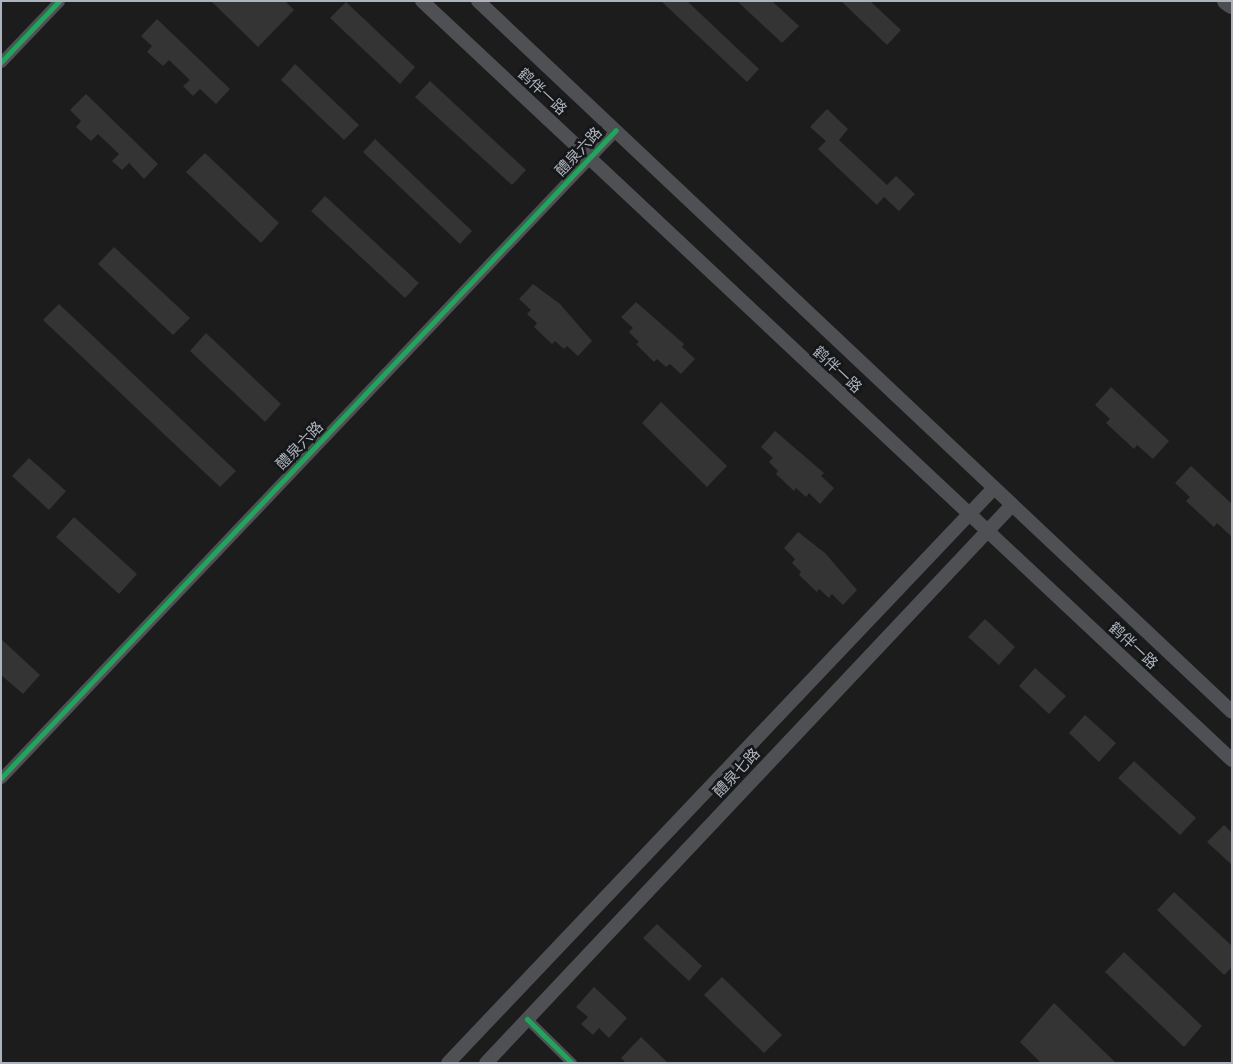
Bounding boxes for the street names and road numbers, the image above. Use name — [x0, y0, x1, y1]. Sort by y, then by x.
street label: 鹤伴一路 — [514, 65, 570, 119]
street label: 醴泉六路 — [552, 124, 606, 180]
street label: 鹤伴一路 — [809, 343, 865, 397]
street label: 醴泉六路 — [273, 418, 327, 474]
street label: 鹤伴一路 — [1105, 619, 1161, 673]
street label: 醴泉七路 — [710, 745, 764, 801]

